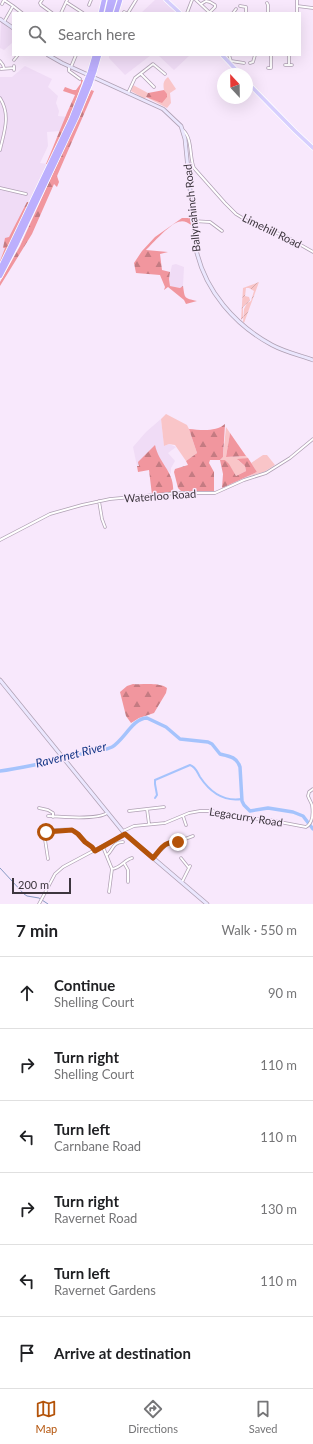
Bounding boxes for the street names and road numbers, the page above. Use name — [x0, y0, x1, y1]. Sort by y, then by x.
street label: Ballynahinch Road — [180, 163, 203, 253]
street label: Limehill Road — [240, 211, 304, 250]
street label: Waterloo Road — [124, 486, 196, 505]
street label: Legacurry Road — [208, 804, 284, 829]

